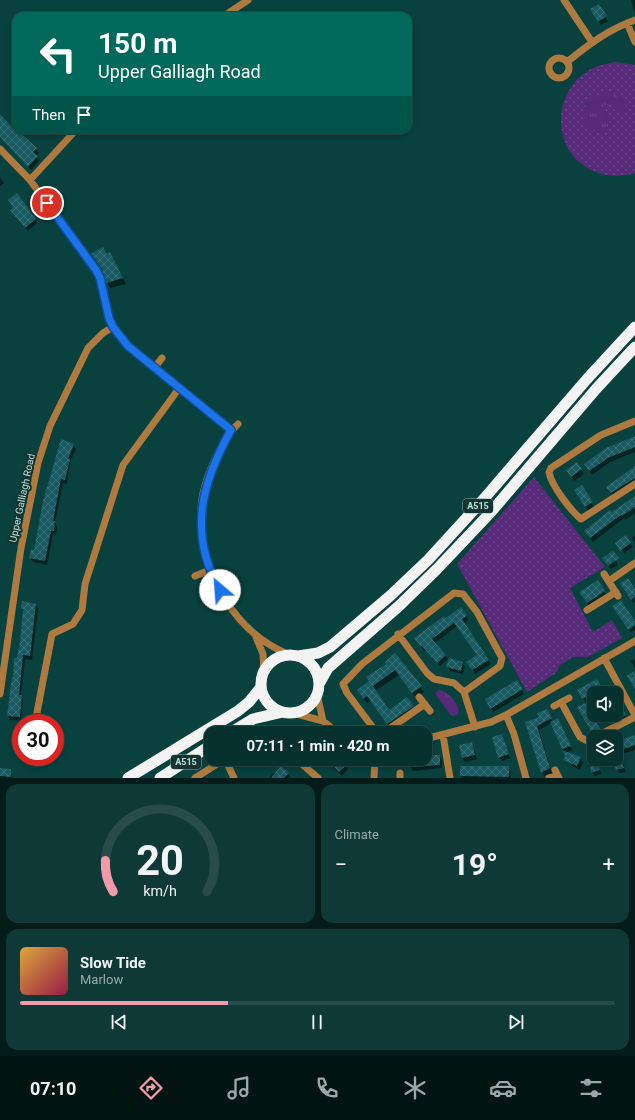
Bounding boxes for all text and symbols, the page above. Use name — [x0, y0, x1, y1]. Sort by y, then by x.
text: 150 m — [98, 27, 177, 60]
icon: left — [32, 28, 84, 80]
text: Upper Galliagh Road — [98, 61, 261, 82]
icon: arrive — [73, 104, 95, 126]
text: Then — [32, 106, 65, 124]
pin — [30, 186, 64, 220]
icon: arrive — [36, 192, 58, 214]
street label: Upper Galliagh Road — [7, 453, 37, 543]
road number: A515 — [463, 499, 493, 513]
position arrow — [199, 569, 241, 611]
map controls — [587, 686, 623, 766]
button: sound — [587, 686, 623, 722]
speed limit sign: 30 — [12, 714, 64, 766]
button: layers — [587, 730, 623, 766]
text: 07:11 · 1 min · 420 m — [247, 737, 389, 755]
road number: A515 — [171, 755, 201, 769]
text: Climate — [335, 827, 379, 842]
text: 20 — [136, 835, 184, 884]
text: 19° — [452, 847, 498, 882]
text: − — [335, 852, 347, 877]
text: + — [603, 852, 615, 877]
text: km/h — [143, 882, 177, 898]
text: Slow Tide — [80, 954, 146, 972]
text: Marlow — [80, 972, 123, 987]
icon: previous — [108, 1011, 130, 1033]
icon: pause — [306, 1011, 328, 1033]
icon: next — [505, 1011, 527, 1033]
icon: directions — [137, 1074, 165, 1102]
icon: music — [225, 1074, 253, 1102]
icon: phone — [313, 1074, 341, 1102]
icon: climate — [401, 1074, 429, 1102]
icon: car — [489, 1074, 517, 1102]
icon: filters — [577, 1074, 605, 1102]
text: 07:10 — [30, 1078, 76, 1099]

